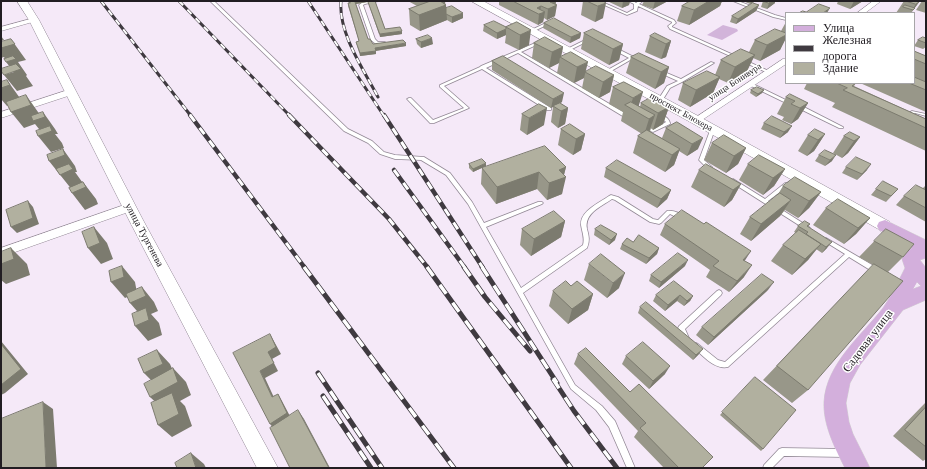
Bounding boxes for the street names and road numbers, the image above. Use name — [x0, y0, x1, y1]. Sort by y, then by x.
street label: улица Бонивура — [706, 61, 764, 103]
street label: проспект Блюхера — [648, 90, 714, 134]
street label: улица Тургенева — [122, 201, 166, 269]
street label: Садовая улица — [840, 307, 896, 375]

